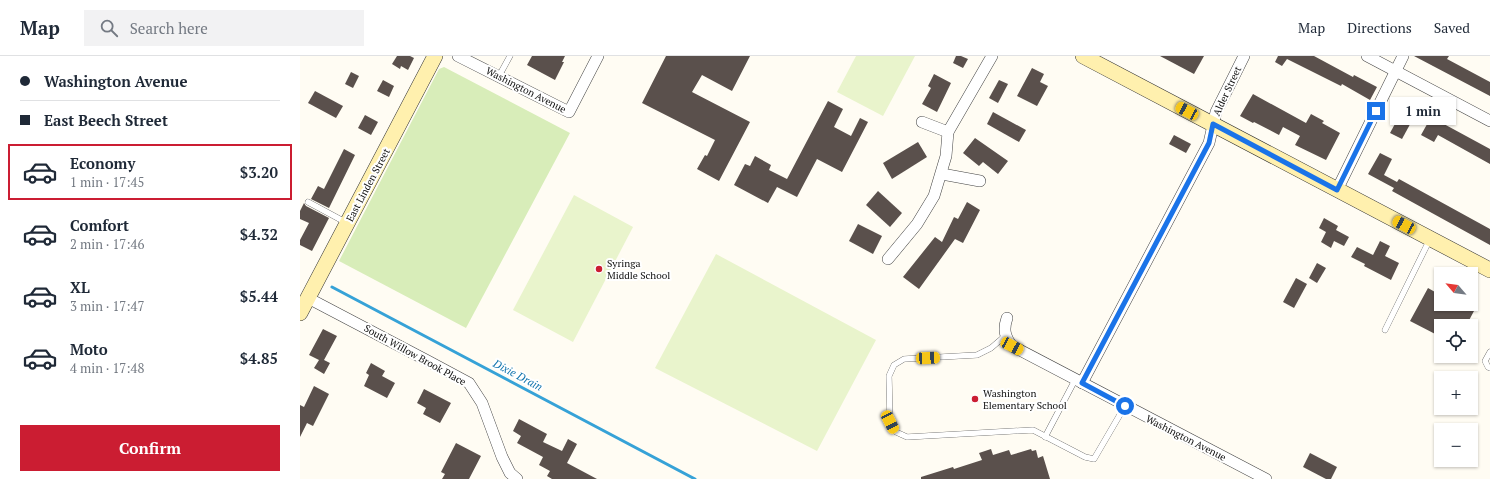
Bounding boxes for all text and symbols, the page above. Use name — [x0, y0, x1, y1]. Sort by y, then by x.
search box — [84, 10, 364, 46]
text: Map — [20, 15, 60, 40]
icon: search — [98, 17, 120, 39]
text: Search here — [130, 18, 208, 38]
text: Map — [1298, 18, 1325, 37]
text: Directions — [1347, 18, 1412, 37]
text: Saved — [1434, 18, 1470, 37]
street label: Washington Avenue — [484, 64, 568, 116]
street label: Alder Street — [1210, 64, 1244, 118]
text: Washington Avenue — [44, 71, 188, 91]
callout: 1 min — [1390, 97, 1456, 125]
car — [1174, 100, 1200, 122]
route end — [1367, 102, 1385, 120]
text: 1 min — [1405, 102, 1441, 120]
text: East Beech Street — [44, 110, 168, 130]
street label: East Linden Street — [343, 146, 393, 224]
text: Economy — [70, 153, 135, 173]
icon: car — [22, 154, 58, 190]
text: $3.20 — [240, 162, 278, 182]
text: 1 min · 17:45 — [70, 173, 144, 191]
car — [1391, 214, 1417, 236]
text: Comfort — [70, 215, 129, 235]
icon: car — [22, 216, 58, 252]
text: $4.32 — [240, 224, 278, 244]
text: 2 min · 17:46 — [70, 235, 144, 253]
place label: Syringa Middle School — [607, 257, 670, 282]
marker: Syringa Middle School — [594, 264, 604, 274]
north arrow — [1434, 267, 1478, 311]
map controls — [1434, 267, 1478, 467]
text: XL — [70, 277, 90, 297]
icon: car — [22, 278, 58, 314]
text: $5.44 — [240, 286, 278, 306]
text: 3 min · 17:47 — [70, 297, 144, 315]
button: locate — [1434, 319, 1478, 363]
street label: South Willow Brook Place — [362, 322, 468, 388]
car — [999, 335, 1025, 357]
text: Moto — [70, 339, 108, 359]
icon: car — [22, 340, 58, 376]
text: $4.85 — [240, 348, 278, 368]
car — [916, 351, 940, 365]
water label: Dixie Drain — [490, 356, 545, 394]
text: 4 min · 17:48 — [70, 359, 144, 377]
button: + — [1434, 371, 1478, 415]
place label: Washington Elementary School — [983, 387, 1067, 412]
marker: Washington Elementary School — [970, 394, 980, 404]
route start — [1116, 397, 1134, 415]
car — [879, 409, 901, 435]
street label: Washington Avenue — [1144, 412, 1228, 464]
button: − — [1434, 423, 1478, 467]
button: Confirm — [20, 425, 280, 471]

